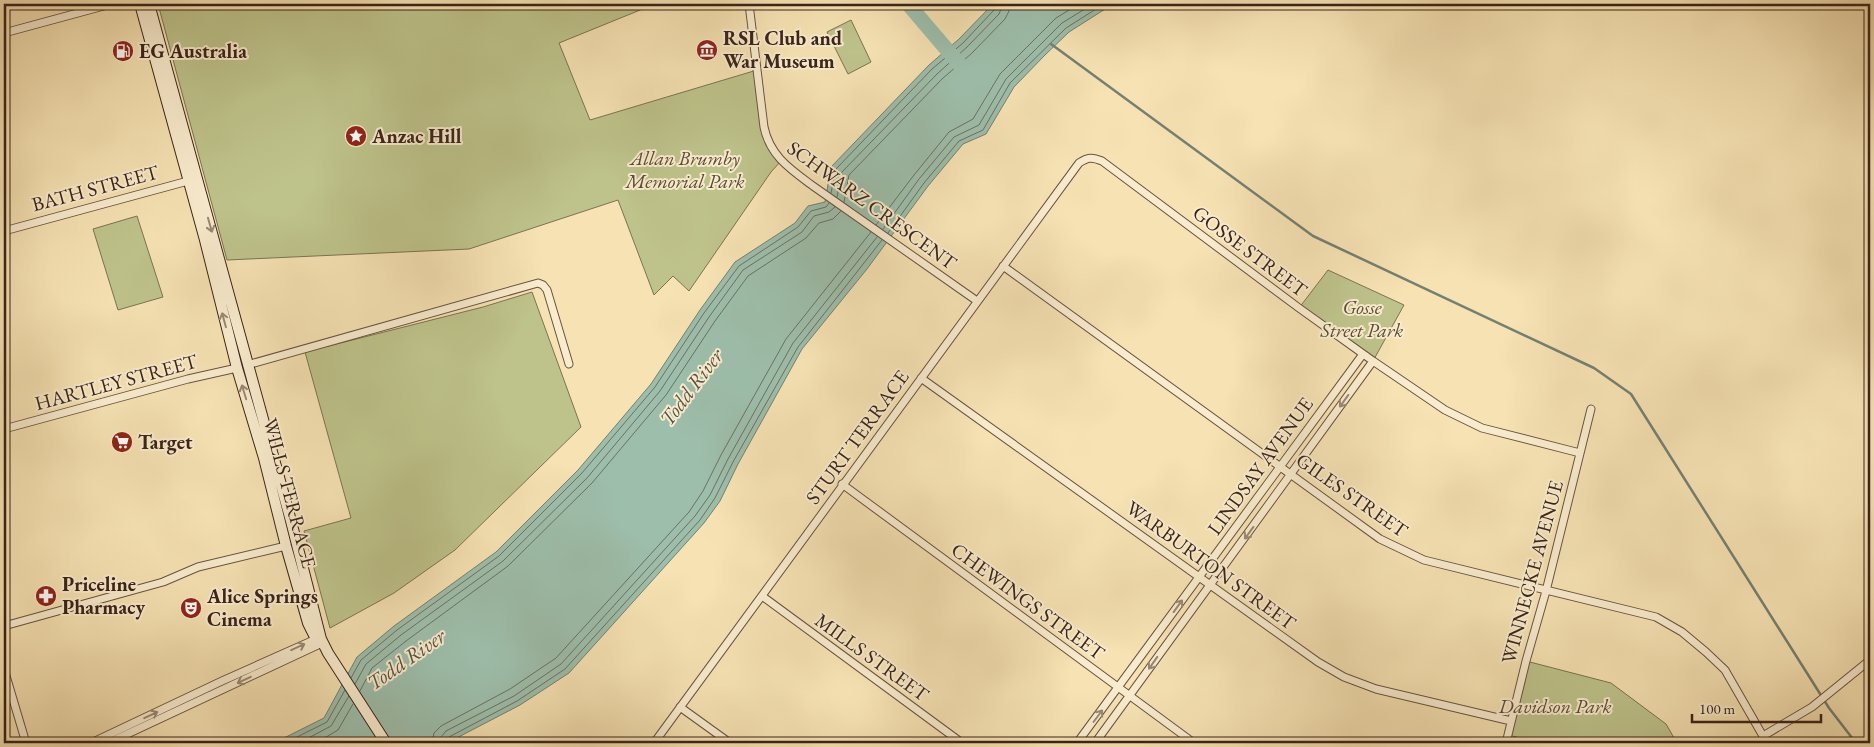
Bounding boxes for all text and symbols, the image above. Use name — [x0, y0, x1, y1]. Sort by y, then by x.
place label: RSL Club and War Museum — [723, 25, 842, 74]
place label: EG Australia — [139, 38, 247, 64]
museum icon: RSL Club and War Museum — [695, 38, 719, 62]
fuel station icon: EG Australia — [111, 39, 135, 63]
place label: Anzac Hill — [371, 123, 462, 149]
place icon: Anzac Hill — [344, 124, 368, 148]
street label: SCHWARZ CRESCENT — [782, 135, 962, 276]
park label: Allan Brumby Memorial Park — [624, 145, 745, 194]
street label: BATH STREET — [29, 158, 162, 217]
street label: GOSSE STREET — [1188, 200, 1313, 303]
one-way arrow — [205, 217, 215, 233]
park label: Gosse Street Park — [1320, 294, 1403, 343]
one-way arrow — [219, 313, 229, 329]
water label: Todd River — [653, 342, 729, 431]
street label: HARTLEY STREET — [32, 348, 201, 416]
street label: STURT TERRACE — [800, 365, 914, 509]
one-way arrow — [239, 384, 249, 400]
street label: LINDSAY AVENUE — [1201, 392, 1319, 540]
one-way arrow — [1339, 394, 1350, 407]
street label: WILLS TERRACE — [257, 415, 323, 571]
place label: Target — [138, 429, 193, 455]
supermarket icon: Target — [110, 430, 134, 454]
street label: GILES STREET — [1291, 447, 1413, 543]
street label: WINNECKE AVENUE — [1495, 477, 1569, 667]
street label: WARBURTON STREET — [1121, 495, 1301, 636]
one-way arrow — [1244, 526, 1255, 539]
street label: CHEWINGS STREET — [946, 537, 1110, 666]
place label: Priceline Pharmacy — [62, 571, 145, 620]
place label: Alice Springs Cinema — [206, 583, 318, 632]
pharmacy icon: Priceline Pharmacy — [34, 584, 58, 608]
theatre icon: Alice Springs Cinema — [179, 596, 203, 620]
one-way arrow — [1173, 599, 1183, 613]
street label: MILLS STREET — [810, 607, 934, 707]
water label: Todd River — [361, 622, 451, 696]
one-way arrow — [290, 641, 305, 651]
one-way arrow — [1148, 656, 1158, 670]
one-way arrow — [237, 676, 252, 685]
scale bar — [1692, 692, 1820, 724]
park label: Davidson Park — [1497, 693, 1612, 719]
text: 100 m — [1699, 699, 1736, 718]
one-way arrow — [143, 710, 158, 720]
one-way arrow — [1092, 710, 1103, 723]

